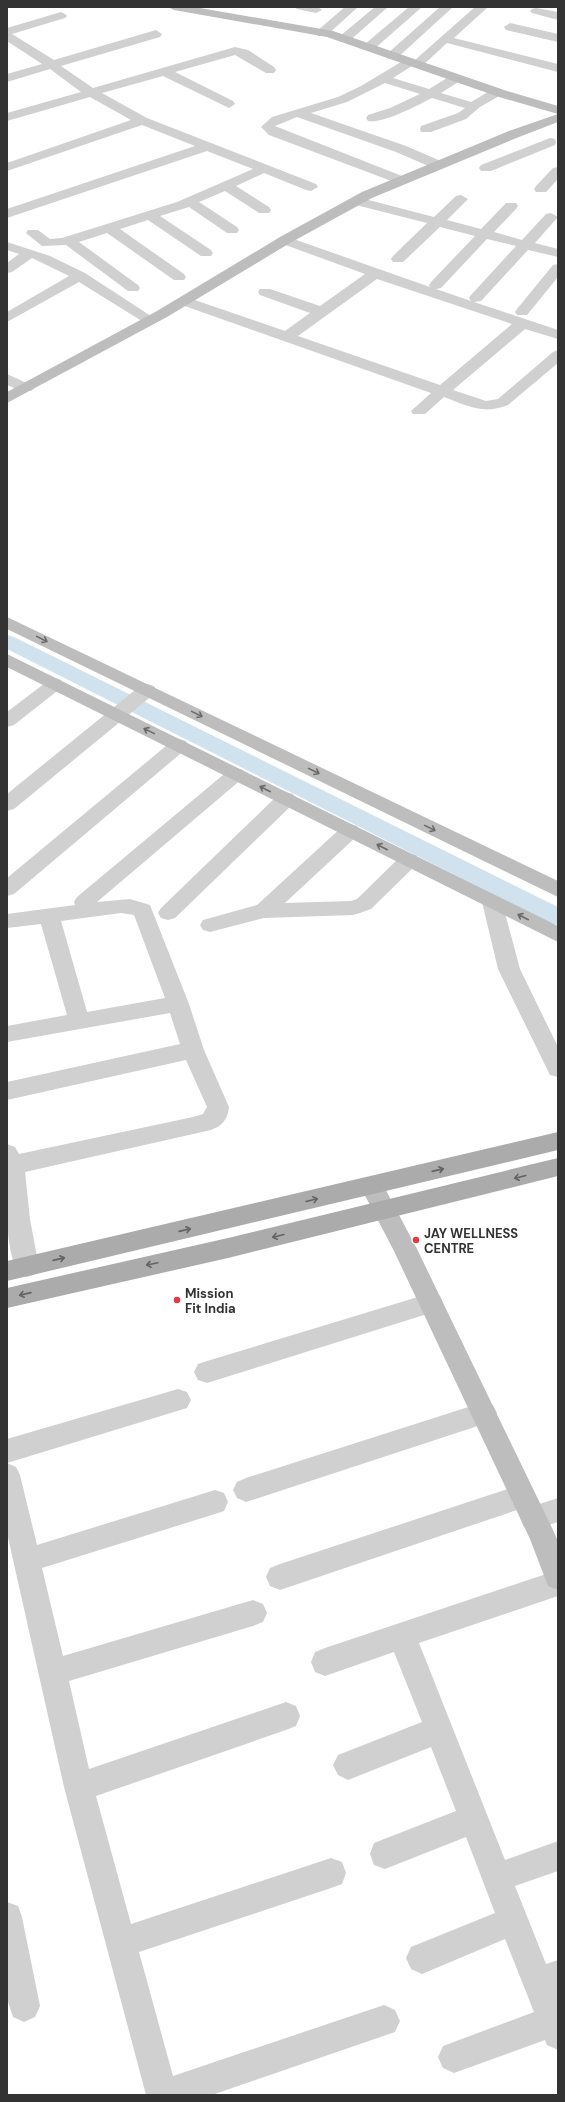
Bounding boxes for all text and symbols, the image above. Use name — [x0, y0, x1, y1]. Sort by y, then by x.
one-way arrow — [36, 636, 48, 643]
one-way arrow — [190, 711, 202, 718]
one-way arrow — [143, 726, 155, 734]
one-way arrow — [307, 768, 319, 775]
one-way arrow — [260, 785, 272, 792]
one-way arrow — [424, 825, 436, 832]
one-way arrow — [376, 843, 388, 850]
one-way arrow — [517, 913, 529, 921]
one-way arrow — [431, 1165, 444, 1173]
one-way arrow — [514, 1173, 527, 1181]
one-way arrow — [305, 1196, 318, 1203]
place label: JAY WELLNESS CENTRE — [424, 1225, 518, 1257]
one-way arrow — [179, 1226, 192, 1234]
one-way arrow — [272, 1232, 285, 1240]
marker: JAY WELLNESS CENTRE — [411, 1235, 421, 1245]
one-way arrow — [52, 1255, 65, 1263]
one-way arrow — [145, 1261, 158, 1269]
place label: Mission Fit India — [185, 1285, 236, 1317]
one-way arrow — [19, 1291, 32, 1298]
marker: Mission Fit India — [172, 1295, 182, 1305]

